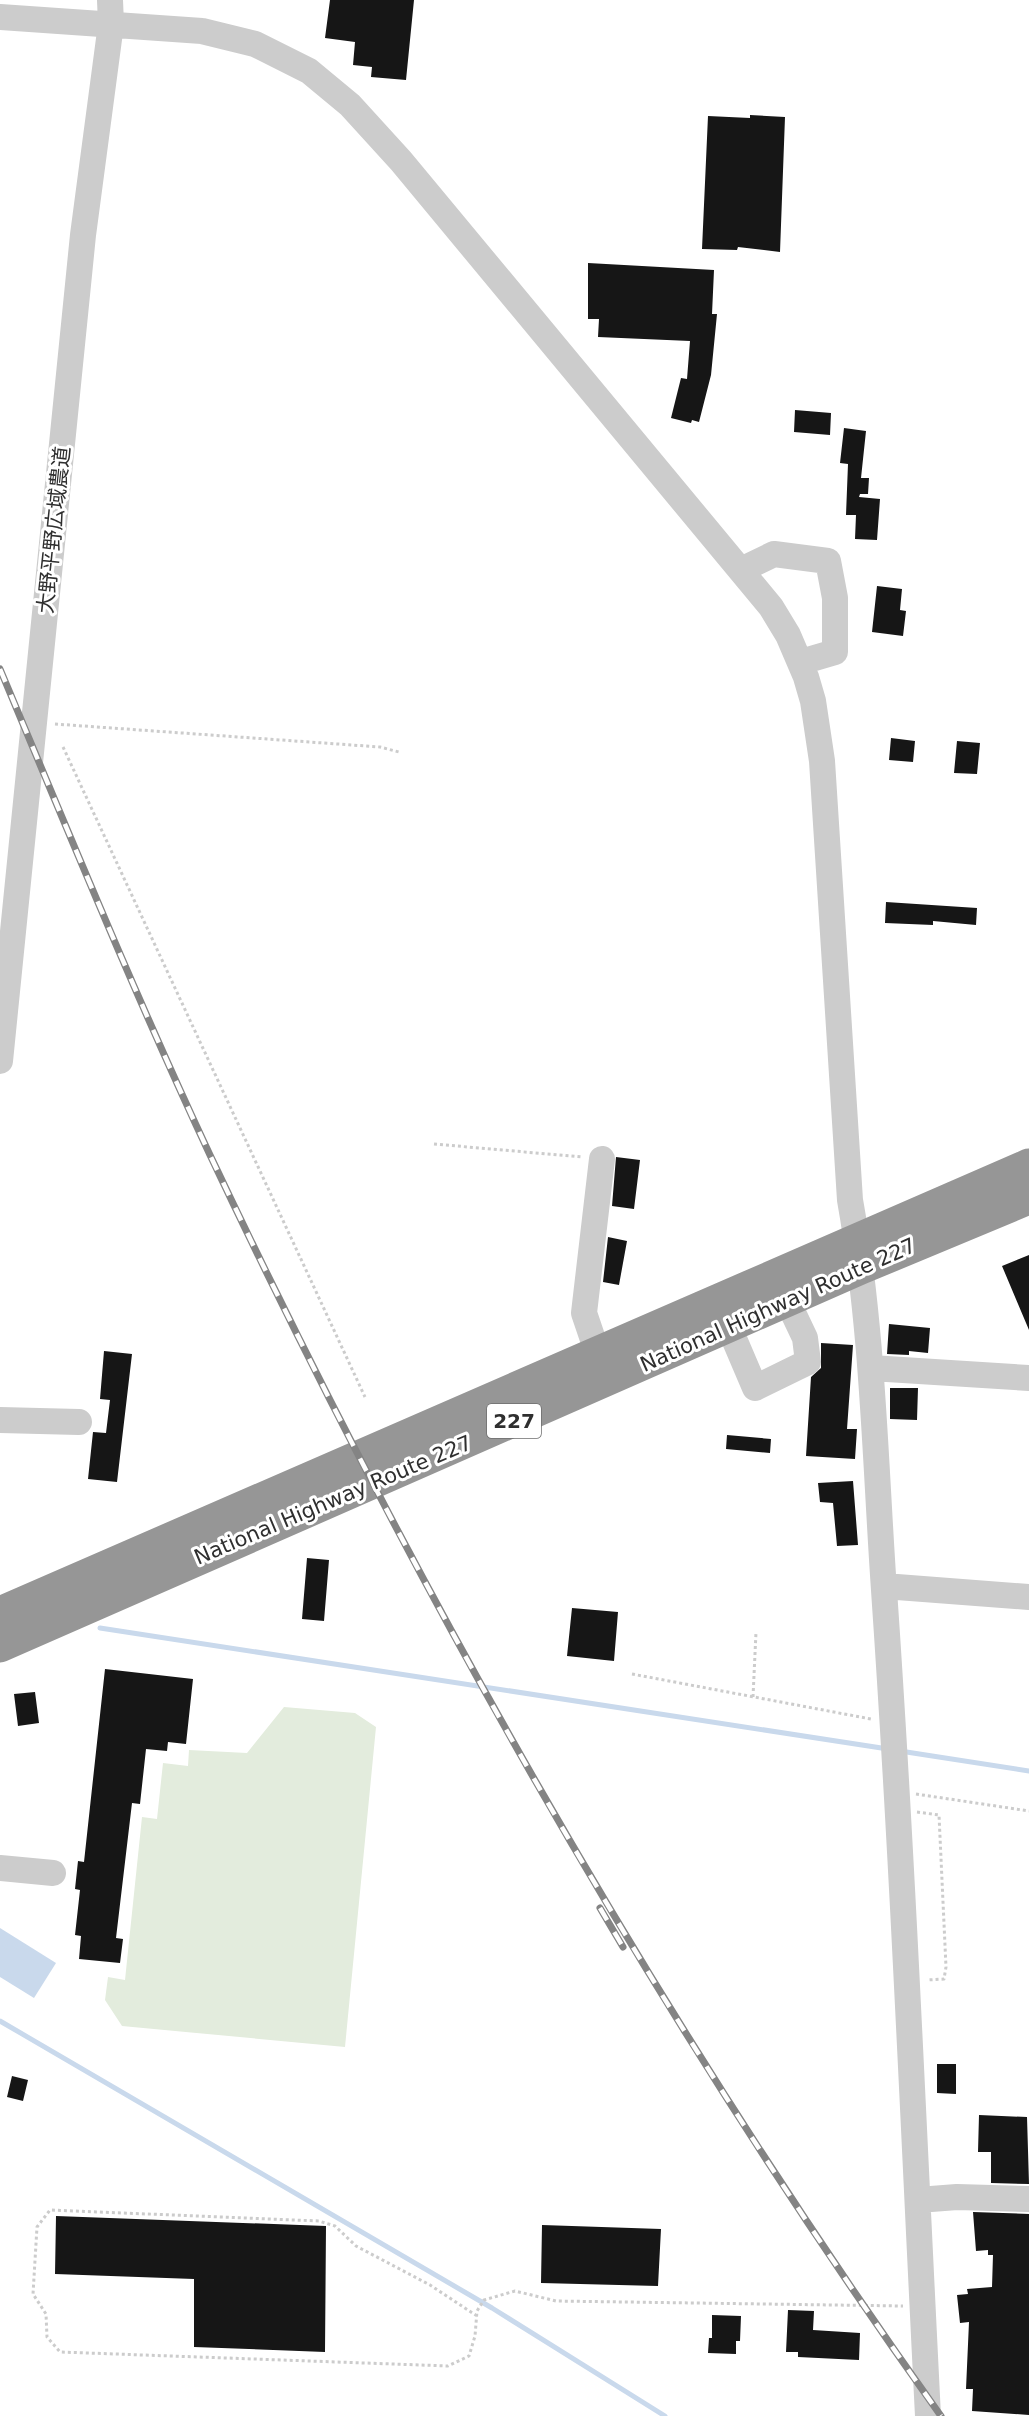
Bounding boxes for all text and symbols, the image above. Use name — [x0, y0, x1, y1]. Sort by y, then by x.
street label: 大野平野広域農道 — [33, 445, 75, 615]
street label: National Highway Route 227 — [636, 1233, 920, 1377]
road number: 227 — [487, 1404, 541, 1438]
street label: National Highway Route 227 — [191, 1430, 475, 1570]

